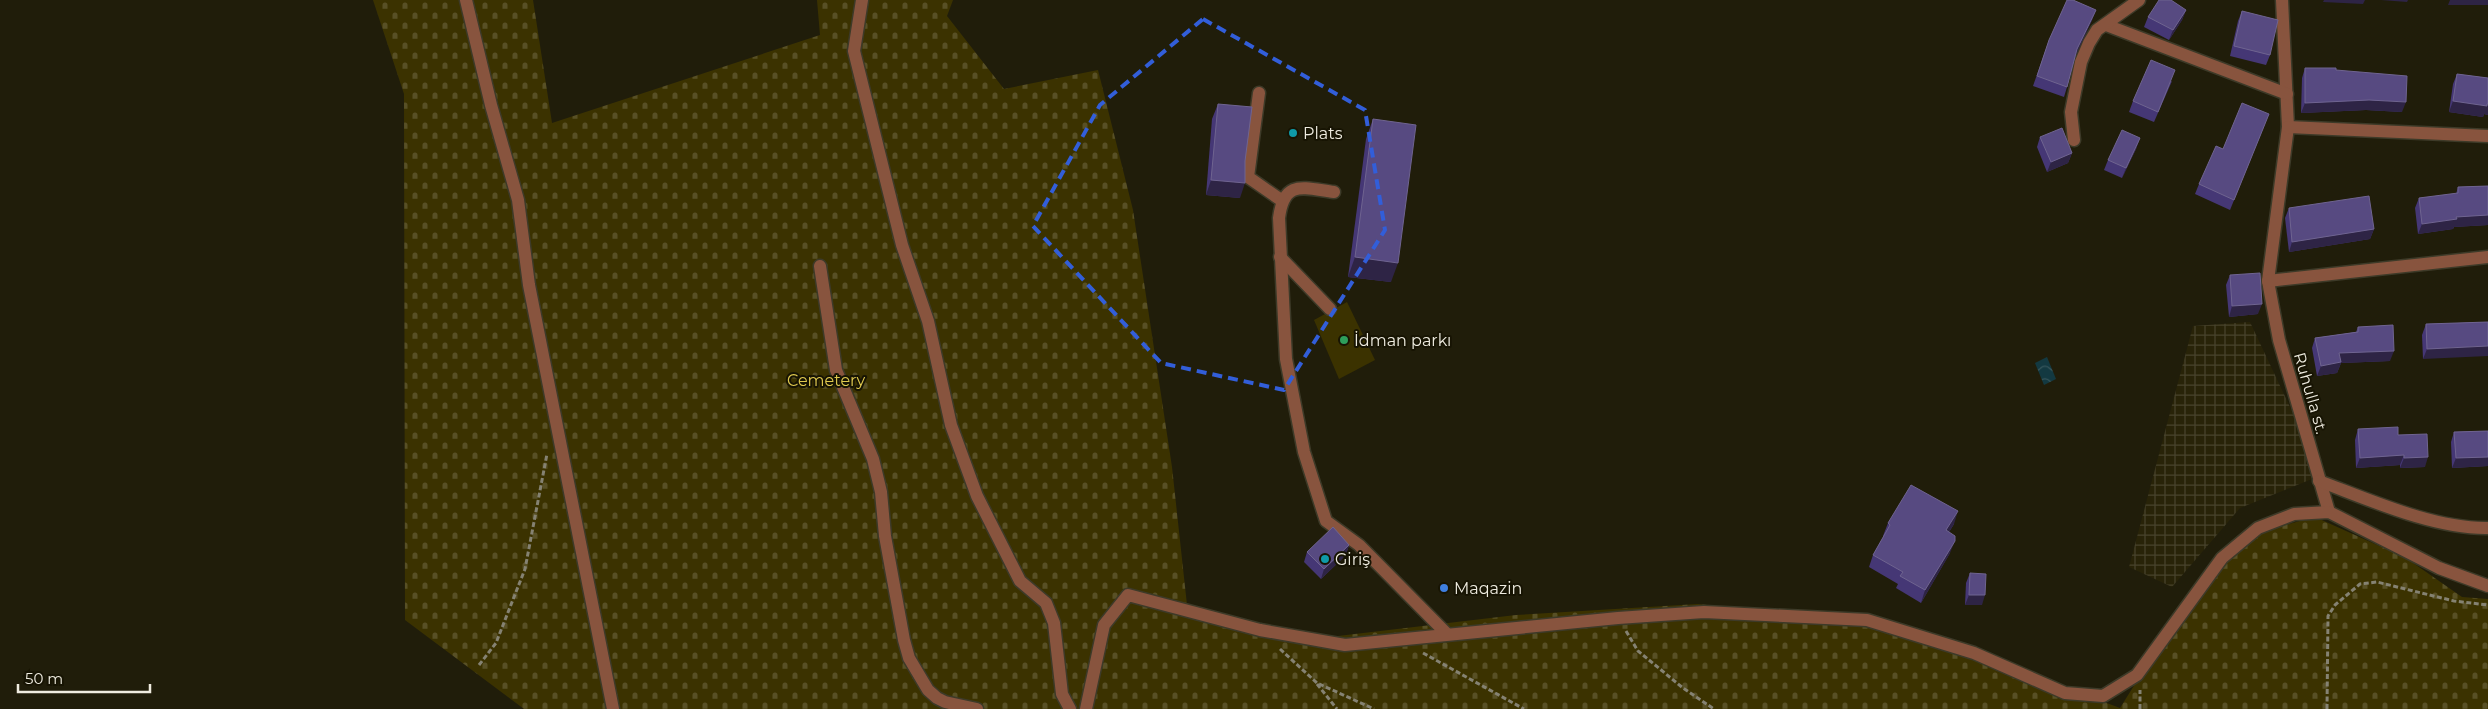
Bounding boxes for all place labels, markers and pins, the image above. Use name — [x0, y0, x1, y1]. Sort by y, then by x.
place label: Plats — [1303, 124, 1343, 143]
marker: Plats — [1287, 127, 1299, 139]
place label: İdman parkı — [1354, 331, 1451, 350]
marker: İdman parkı — [1338, 334, 1350, 346]
place label: Giriş — [1335, 550, 1370, 569]
marker: Giriş — [1319, 553, 1331, 565]
place label: Maqazin — [1454, 579, 1522, 598]
marker: Maqazin — [1438, 582, 1450, 594]

